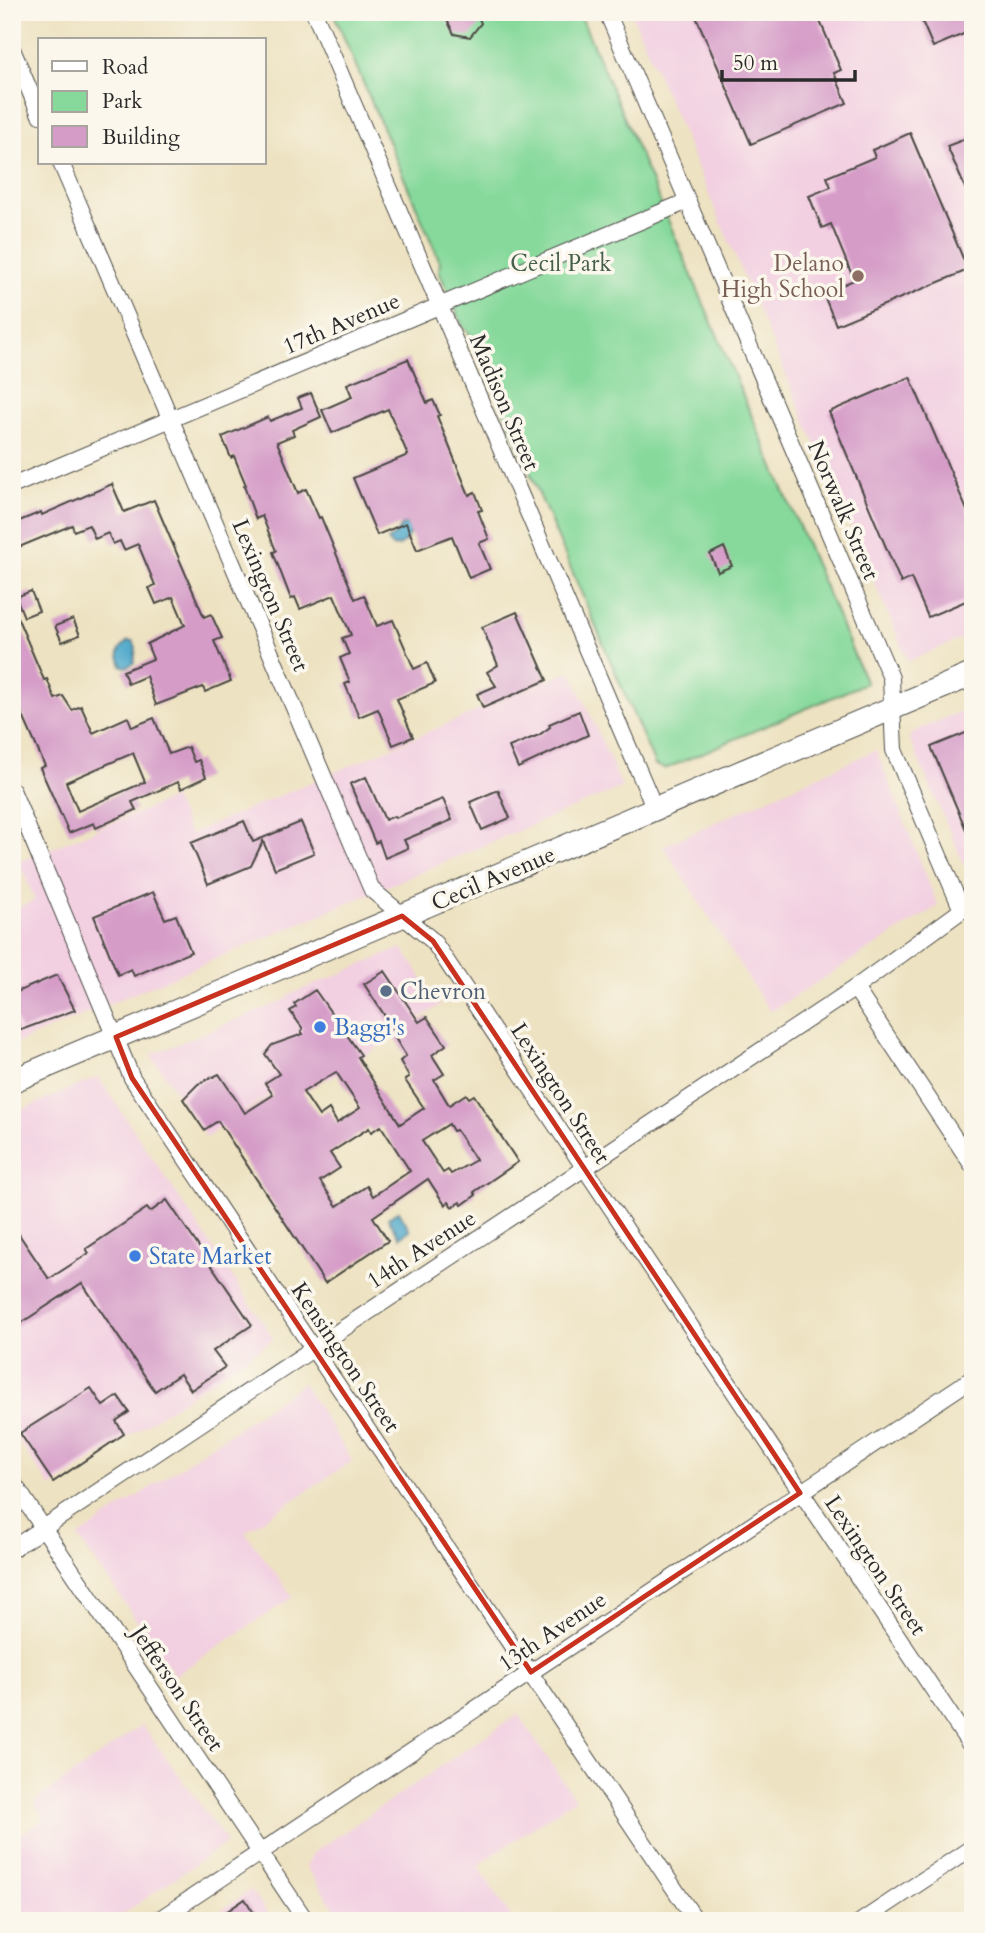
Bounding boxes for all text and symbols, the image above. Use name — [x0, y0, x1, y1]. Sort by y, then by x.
legend — [38, 38, 266, 164]
scale bar — [722, 38, 856, 82]
text: 50 m — [733, 49, 778, 78]
text: Road — [102, 53, 148, 82]
text: Park — [102, 87, 143, 116]
text: Building — [102, 123, 180, 152]
park label: Cecil Park — [510, 248, 612, 279]
place label: Delano High School — [721, 248, 844, 305]
marker: Delano High School — [850, 268, 866, 284]
street label: 17th Avenue — [278, 285, 404, 362]
street label: Madison Street — [462, 329, 547, 475]
street label: Norwalk Street — [800, 436, 887, 585]
street label: Lexington Street — [225, 514, 317, 676]
street label: Cecil Avenue — [427, 838, 560, 918]
place label: Chevron — [400, 976, 486, 1007]
marker: Chevron — [378, 983, 394, 999]
place label: Baggi's — [334, 1012, 405, 1043]
street label: Lexington Street — [503, 1017, 618, 1170]
marker: Baggi's — [312, 1019, 328, 1035]
street label: 14th Avenue — [361, 1203, 482, 1296]
place label: State Market — [149, 1241, 272, 1272]
marker: State Market — [127, 1248, 143, 1264]
street label: Kensington Street — [284, 1276, 407, 1439]
street label: Lexington Street — [817, 1489, 934, 1641]
street label: 13th Avenue — [492, 1584, 612, 1679]
street label: Jefferson Street — [122, 1617, 231, 1757]

